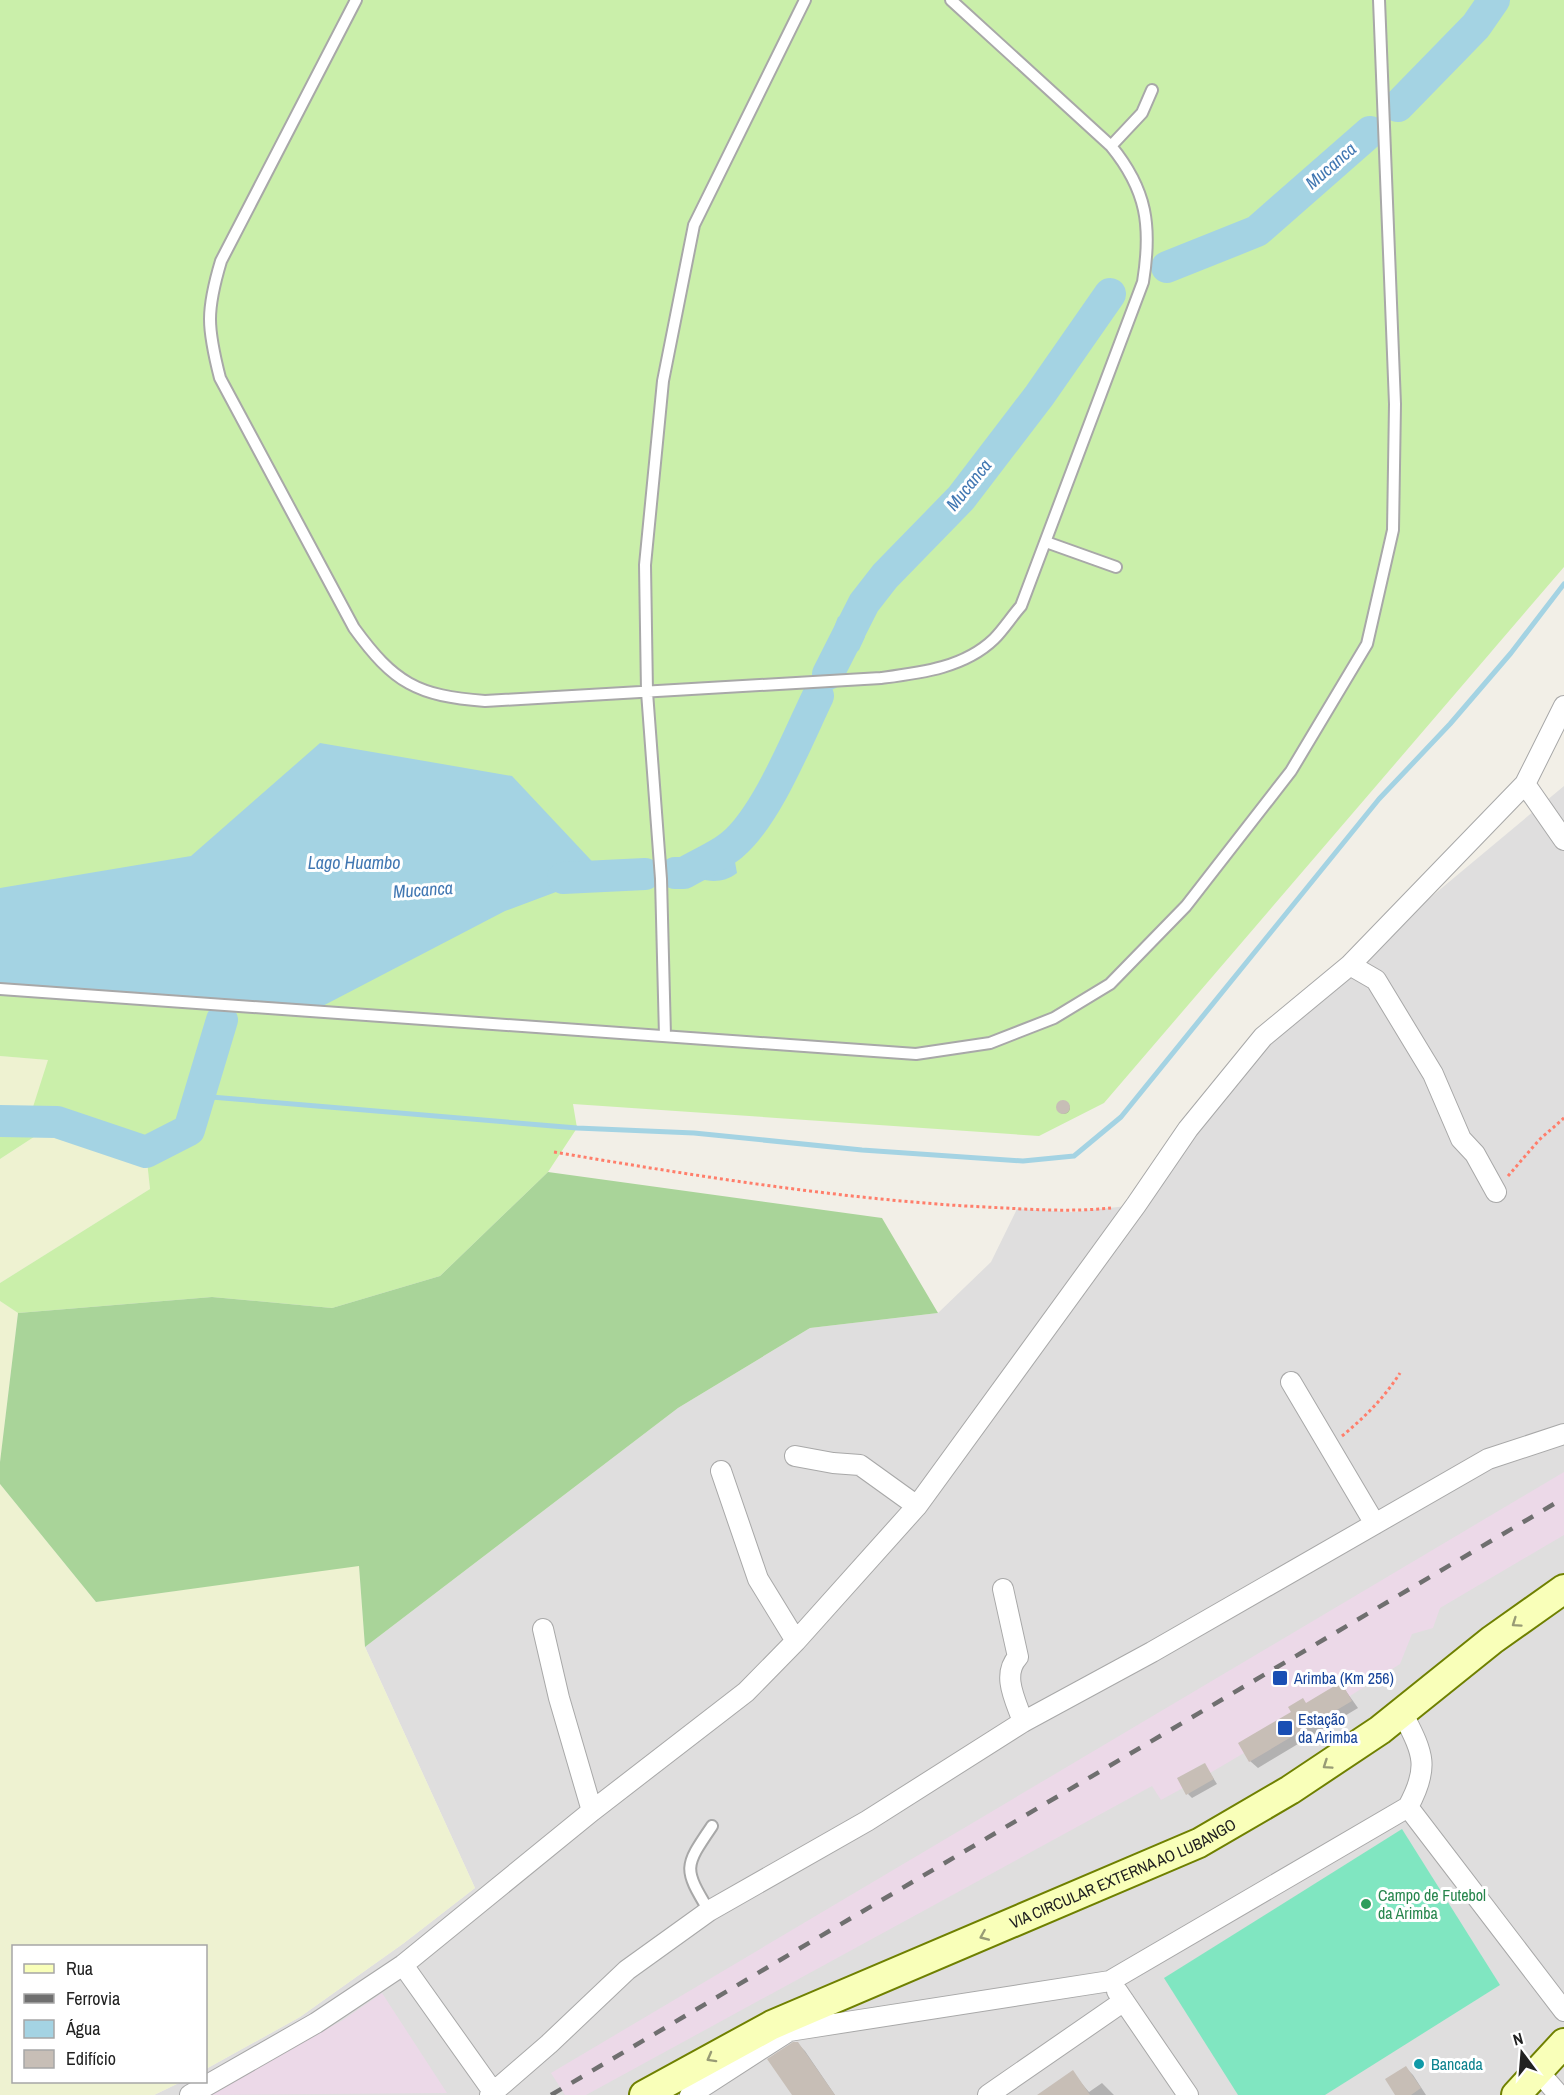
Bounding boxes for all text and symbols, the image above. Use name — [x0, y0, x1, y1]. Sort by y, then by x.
water label: Mucanca — [1300, 137, 1361, 195]
water label: Mucanca — [940, 454, 997, 516]
water label: Lago Huambo — [308, 850, 400, 875]
water label: Mucanca — [392, 875, 454, 904]
one-way arrow — [1512, 1616, 1523, 1627]
place label: Arimba (Km 256) — [1293, 1667, 1394, 1689]
marker: Arimba (Km 256) — [1271, 1669, 1289, 1687]
place label: Estação da Arimba — [1298, 1708, 1359, 1748]
marker: Estação da Arimba — [1276, 1719, 1294, 1737]
one-way arrow — [1323, 1758, 1334, 1769]
street label: VIA CIRCULAR EXTERNA AO LUBANGO — [1006, 1813, 1240, 1934]
place label: Campo de Futebol da Arimba — [1378, 1884, 1486, 1924]
marker: Campo de Futebol da Arimba — [1359, 1897, 1373, 1911]
one-way arrow — [980, 1929, 991, 1941]
legend — [12, 1945, 207, 2083]
text: Rua — [66, 1956, 93, 1981]
text: Ferrovia — [66, 1986, 120, 2011]
text: Água — [65, 2016, 100, 2041]
north arrow — [1492, 2023, 1552, 2083]
text: N — [1510, 2027, 1525, 2050]
text: Edifício — [66, 2046, 116, 2071]
one-way arrow — [706, 2051, 717, 2062]
place label: Bancada — [1431, 2053, 1483, 2075]
marker: Bancada — [1412, 2057, 1426, 2071]

